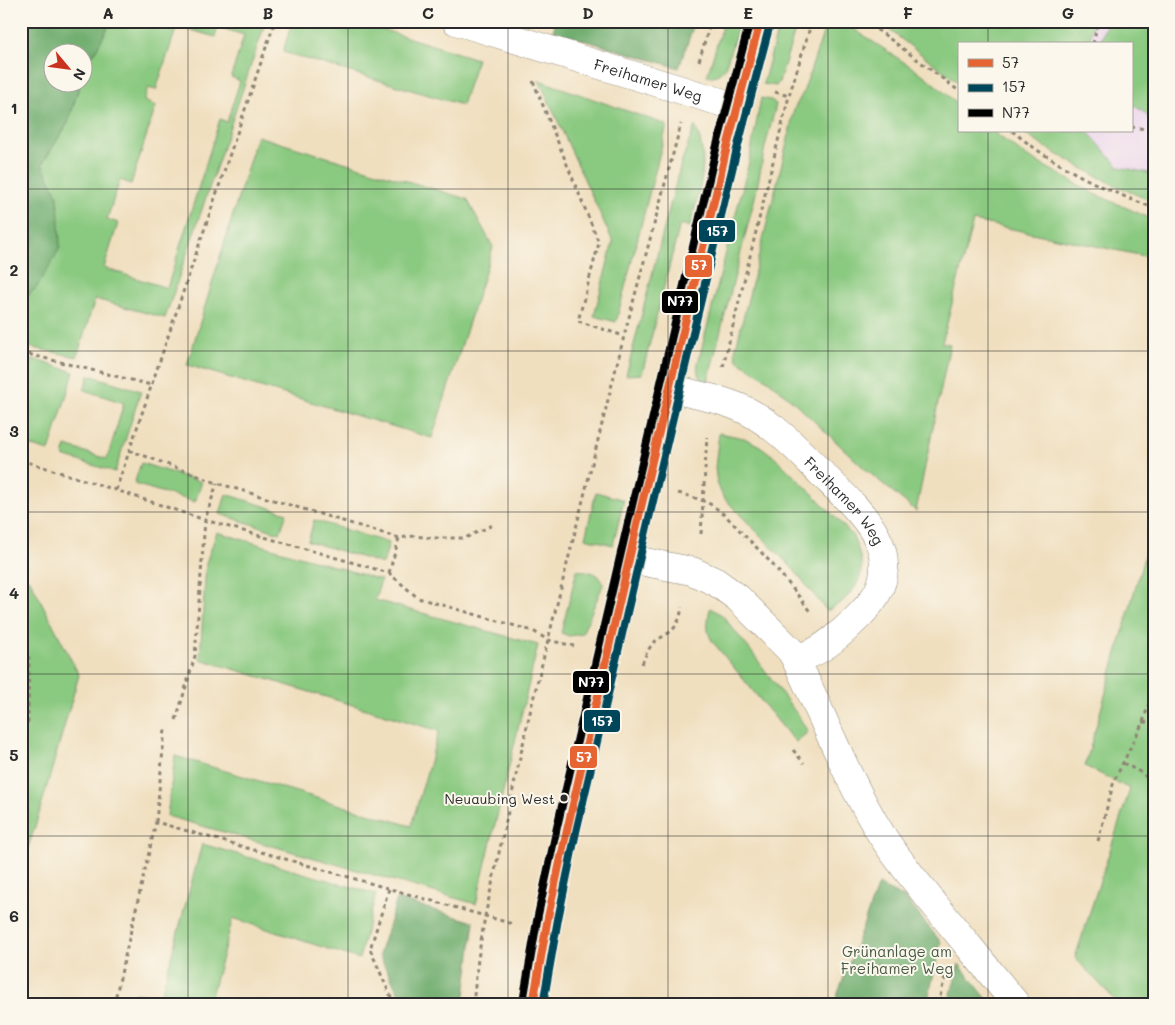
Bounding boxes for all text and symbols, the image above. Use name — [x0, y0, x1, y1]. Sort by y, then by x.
text: A — [102, 2, 114, 23]
text: B — [263, 2, 273, 23]
text: C — [422, 2, 434, 23]
text: D — [582, 2, 594, 23]
text: E — [743, 2, 753, 23]
text: F — [903, 2, 913, 23]
text: G — [1062, 2, 1074, 23]
north arrow — [42, 42, 92, 92]
legend — [958, 42, 1132, 132]
text: 57 — [1002, 52, 1019, 72]
street label: Freihamer Weg — [592, 54, 705, 106]
text: N — [69, 65, 91, 84]
text: 157 — [1002, 76, 1026, 96]
text: 1 — [10, 97, 18, 118]
text: N77 — [1002, 102, 1030, 122]
line badge: 157 — [698, 219, 736, 243]
text: 157 — [706, 221, 728, 240]
line badge: 57 — [684, 254, 713, 278]
text: 57 — [691, 255, 707, 274]
text: 2 — [10, 259, 19, 280]
line badge: N77 — [661, 290, 699, 314]
text: N77 — [667, 291, 693, 310]
text: 3 — [9, 420, 19, 441]
street label: Freihamer Weg — [800, 452, 889, 548]
text: 4 — [9, 582, 19, 603]
line badge: N77 — [572, 670, 610, 694]
text: N77 — [578, 672, 604, 691]
line badge: 157 — [583, 709, 621, 733]
text: 157 — [591, 711, 613, 730]
text: 5 — [9, 744, 19, 765]
line badge: 57 — [569, 745, 598, 769]
text: 57 — [576, 747, 592, 766]
place label: Neuaubing West — [444, 789, 555, 808]
marker: Neuaubing West — [559, 793, 569, 803]
text: 6 — [9, 905, 19, 926]
park label: Grünanlage am Freihamer Weg — [841, 941, 953, 978]

